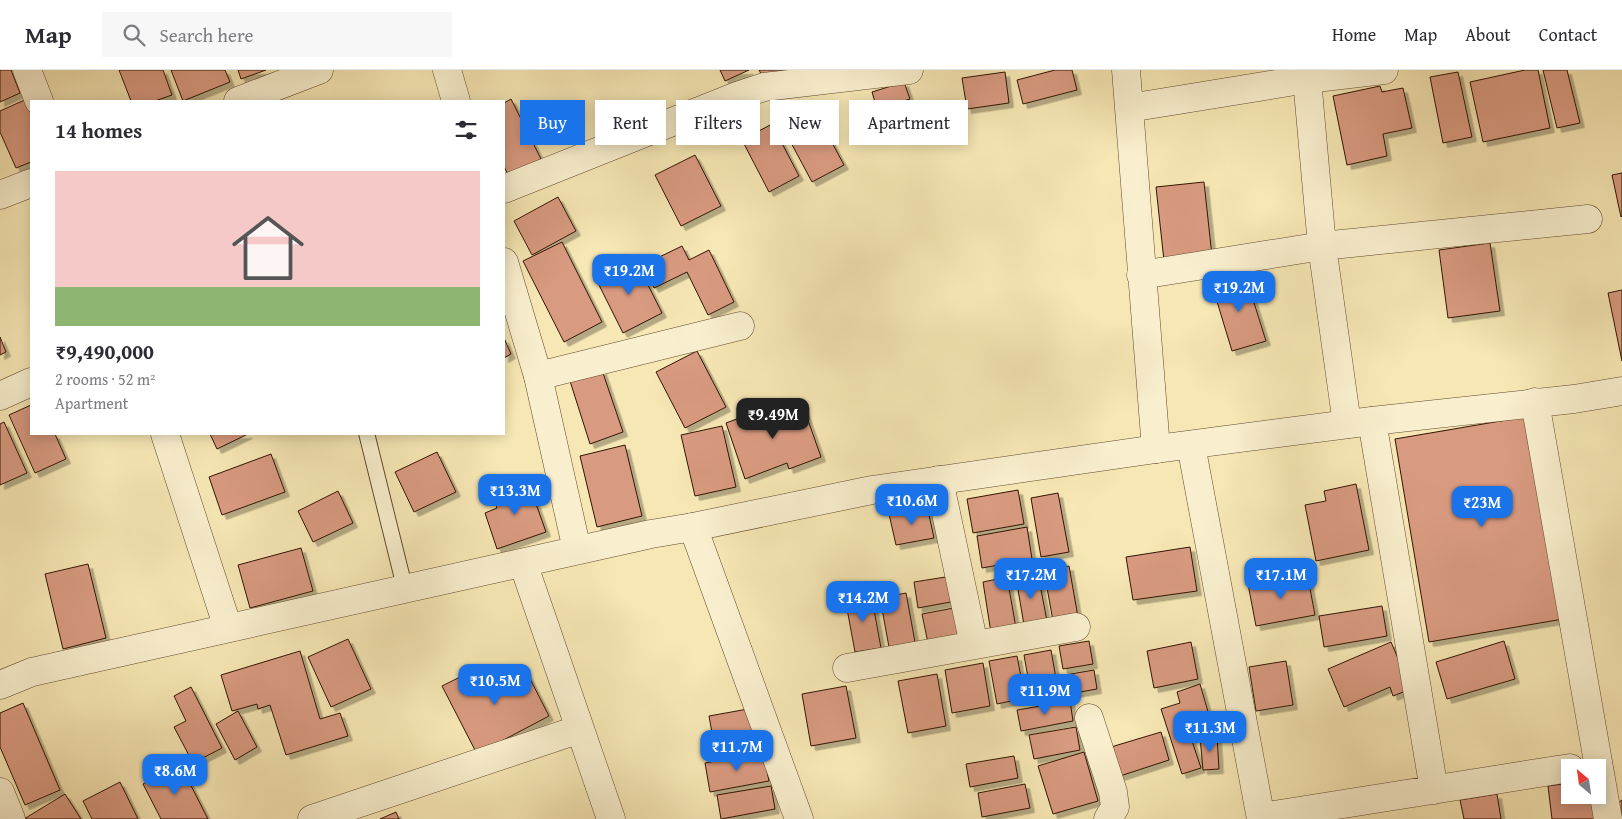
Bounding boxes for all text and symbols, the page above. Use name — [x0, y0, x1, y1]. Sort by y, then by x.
search box — [102, 12, 452, 57]
text: Map — [25, 17, 72, 52]
icon: search — [120, 21, 148, 49]
text: Search here — [160, 21, 253, 49]
text: Home — [1332, 21, 1376, 48]
text: Map — [1404, 21, 1437, 48]
text: About — [1465, 21, 1511, 48]
text: Contact — [1539, 21, 1597, 48]
chip: Buy — [520, 100, 585, 145]
chip: Rent — [595, 100, 666, 145]
chip: Filters — [676, 100, 760, 145]
chip: New — [770, 100, 839, 145]
chip: Apartment — [849, 100, 968, 145]
text: 14 homes — [55, 115, 142, 146]
icon: filters — [452, 116, 480, 144]
icon: home — [223, 203, 313, 293]
pin: ₹19.2M — [588, 254, 670, 296]
text: ₹19.2M — [603, 258, 655, 282]
pin: ₹19.2M — [1198, 270, 1280, 313]
text: ₹19.2M — [1213, 275, 1265, 299]
text: ₹9,490,000 — [55, 336, 154, 367]
text: 2 rooms · 52 m² — [55, 367, 155, 391]
text: Apartment — [55, 391, 128, 415]
pin: ₹9.49M — [732, 398, 814, 440]
text: ₹9.49M — [747, 402, 799, 426]
pin: ₹13.3M — [474, 474, 556, 516]
text: ₹13.3M — [489, 478, 541, 502]
pin: ₹10.6M — [871, 484, 953, 526]
pin: ₹23M — [1452, 486, 1512, 528]
text: ₹10.6M — [886, 488, 938, 512]
text: ₹23M — [1463, 490, 1501, 514]
pin: ₹17.2M — [990, 558, 1072, 600]
pin: ₹17.1M — [1240, 558, 1322, 600]
text: ₹17.2M — [1005, 562, 1057, 586]
text: ₹17.1M — [1255, 562, 1307, 586]
pin: ₹14.2M — [822, 580, 904, 623]
text: ₹14.2M — [837, 585, 889, 609]
pin: ₹10.5M — [454, 664, 536, 706]
text: ₹10.5M — [469, 668, 521, 692]
pin: ₹11.9M — [1004, 674, 1086, 716]
text: ₹11.9M — [1019, 678, 1071, 702]
pin: ₹11.3M — [1169, 710, 1251, 753]
text: ₹11.3M — [1184, 715, 1236, 739]
pin: ₹11.7M — [696, 730, 778, 772]
text: ₹11.7M — [711, 734, 763, 758]
pin: ₹8.6M — [140, 754, 210, 796]
text: ₹8.6M — [153, 758, 197, 782]
north arrow — [1561, 759, 1606, 804]
map controls — [1561, 759, 1606, 804]

